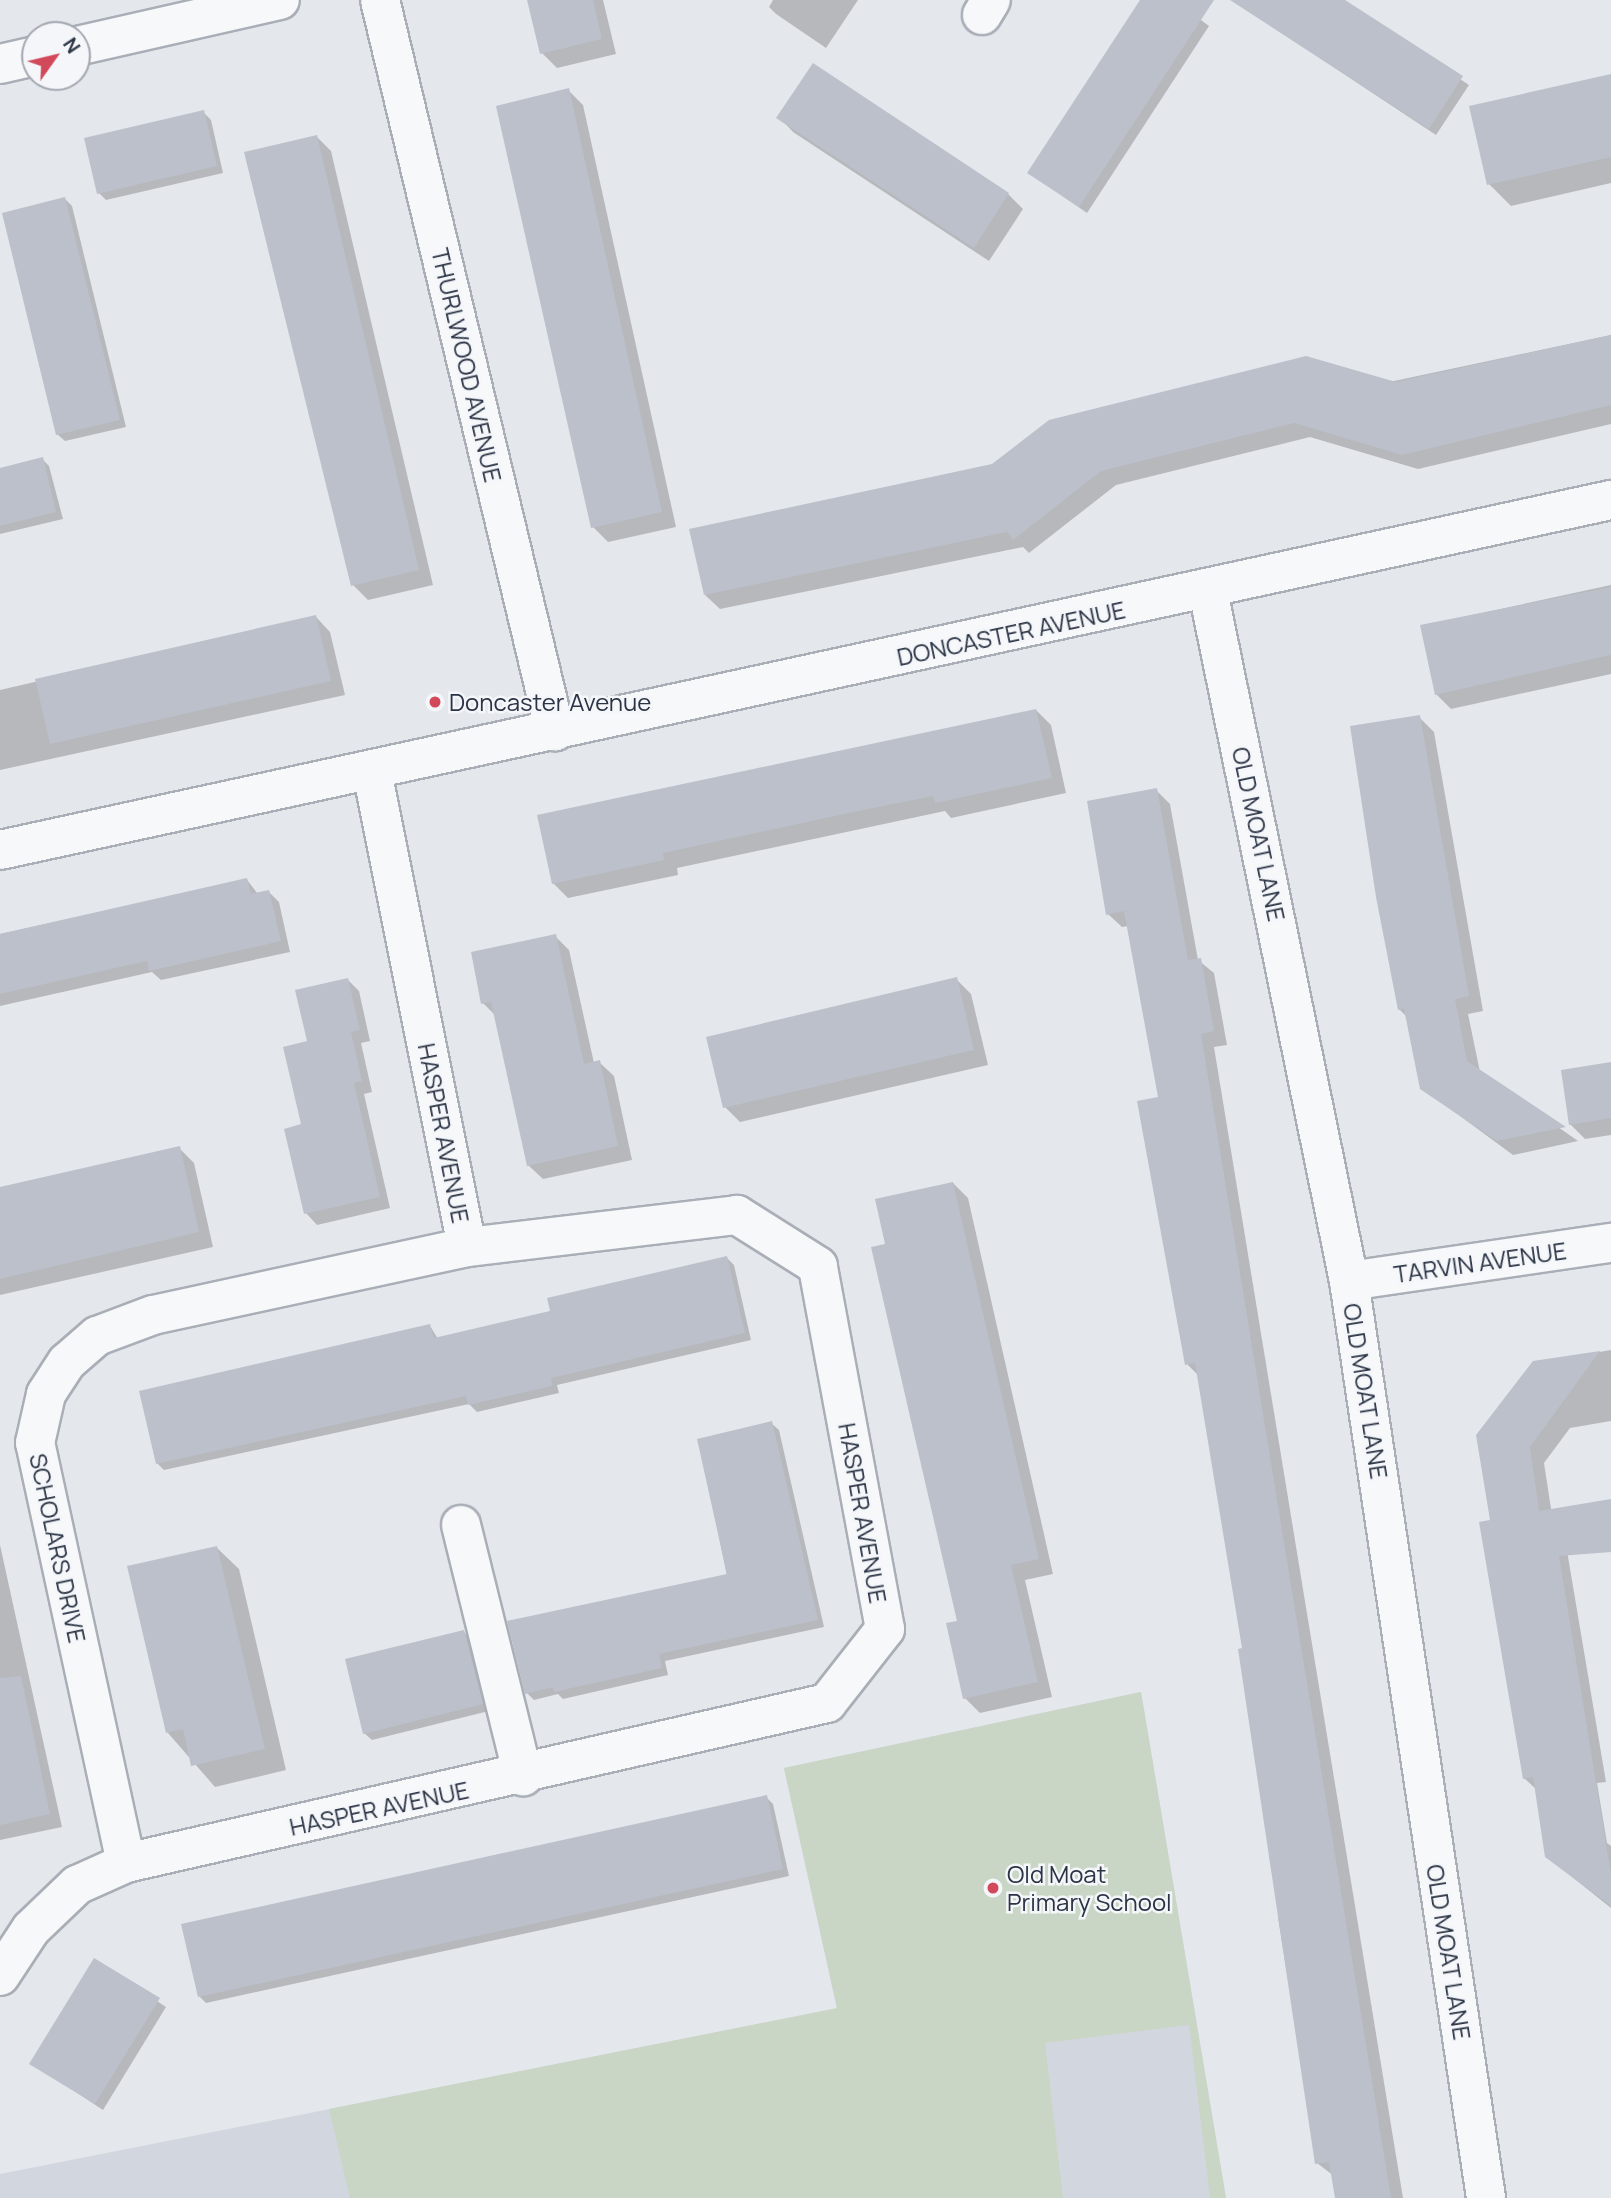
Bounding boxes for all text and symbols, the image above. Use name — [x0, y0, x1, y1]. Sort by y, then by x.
north arrow — [21, 21, 91, 91]
text: N — [57, 32, 86, 58]
street label: THURLWOOD AVENUE — [426, 245, 508, 485]
street label: DONCASTER AVENUE — [894, 595, 1128, 671]
place label: Doncaster Avenue — [449, 688, 651, 716]
marker: Doncaster Avenue — [427, 694, 443, 710]
street label: OLD MOAT LANE — [1226, 744, 1292, 924]
street label: HASPER AVENUE — [412, 1041, 476, 1225]
street label: TARVIN AVENUE — [1392, 1236, 1568, 1288]
street label: OLD MOAT LANE — [1338, 1301, 1394, 1481]
street label: HASPER AVENUE — [833, 1421, 893, 1605]
street label: SCHOLARS DRIVE — [24, 1451, 92, 1645]
street label: HASPER AVENUE — [287, 1775, 471, 1841]
place label: Old Moat Primary School — [1007, 1860, 1172, 1916]
street label: OLD MOAT LANE — [1421, 1862, 1477, 2042]
marker: Old Moat Primary School — [985, 1880, 1001, 1896]

